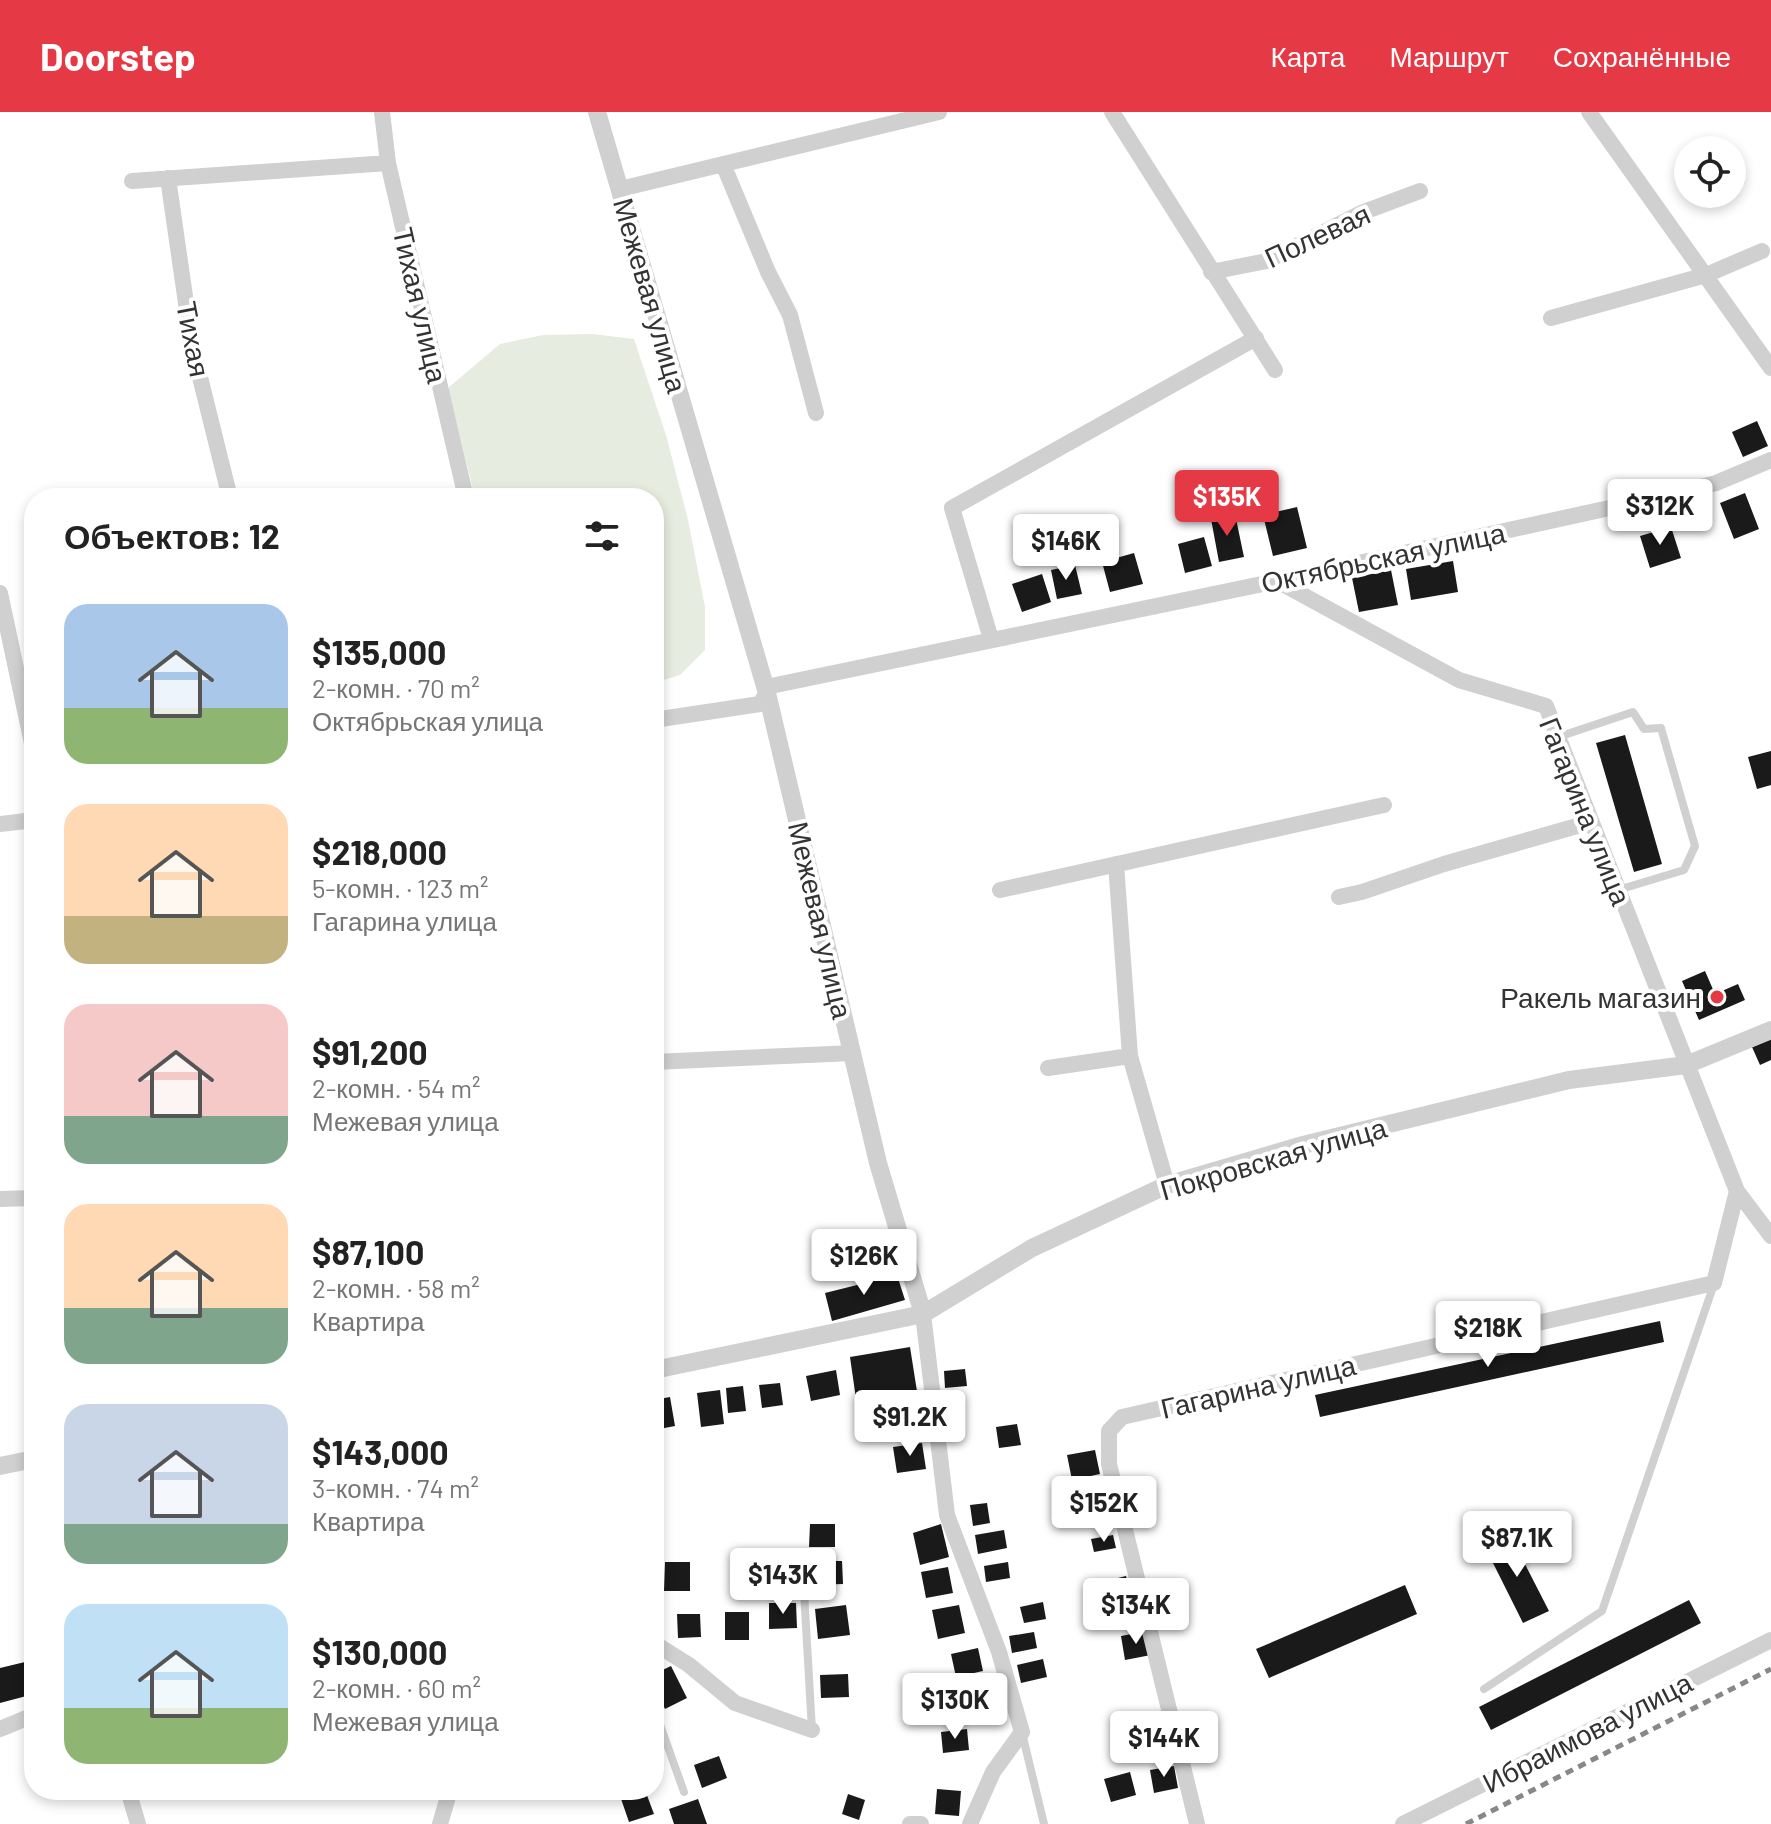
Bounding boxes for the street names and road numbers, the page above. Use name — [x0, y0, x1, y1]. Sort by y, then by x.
street label: Межевая улица — [607, 194, 695, 397]
street label: Полевая — [1259, 196, 1375, 274]
street label: Тихая улица — [387, 224, 455, 386]
street label: Тихая — [170, 298, 218, 380]
street label: Октябрьская улица — [1258, 514, 1509, 599]
street label: Гагарина улица — [1533, 712, 1639, 910]
street label: Межевая улица — [782, 818, 860, 1022]
street label: Покровская улица — [1156, 1109, 1390, 1207]
street label: Гагарина улица — [1157, 1347, 1359, 1425]
street label: Ибраимова улица — [1477, 1664, 1698, 1799]

